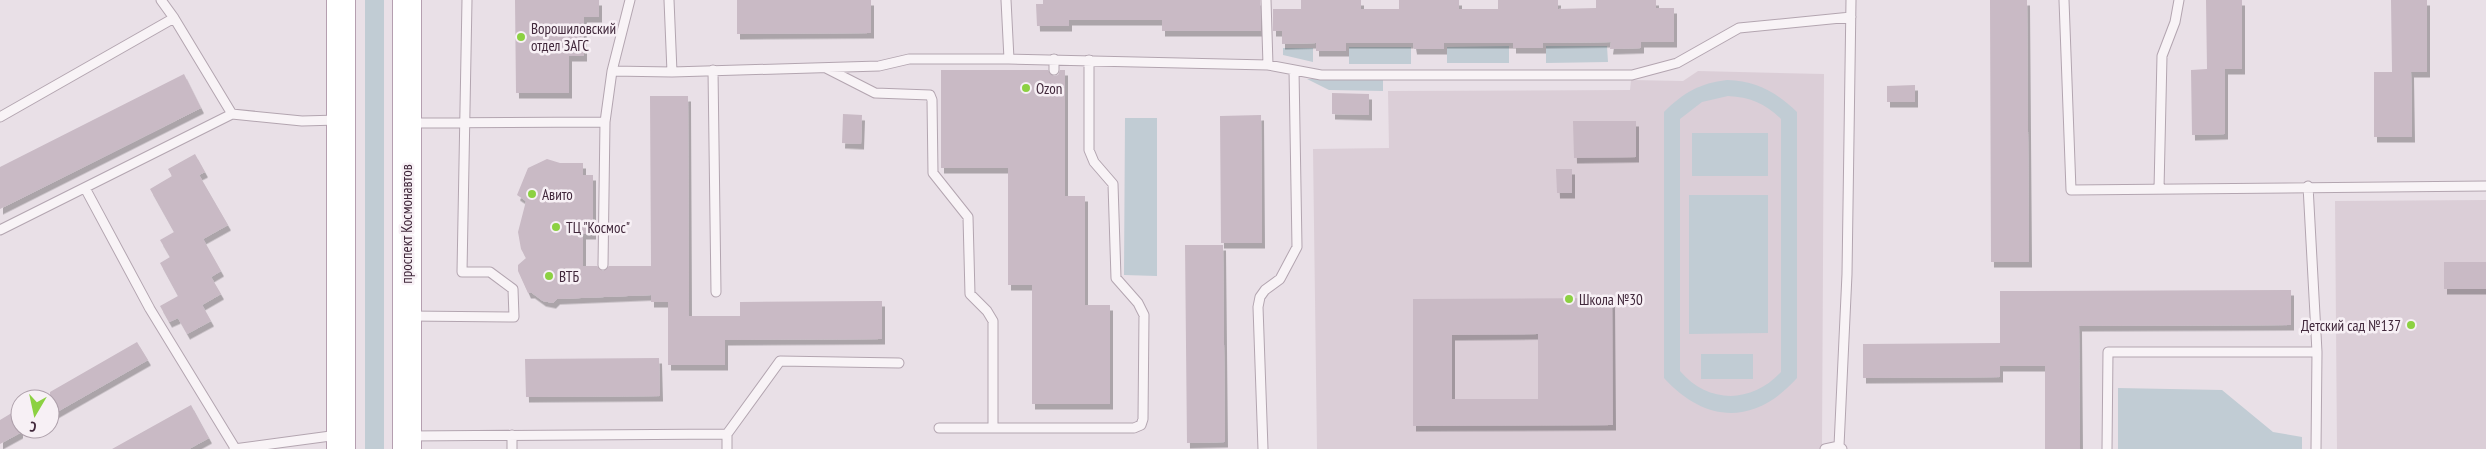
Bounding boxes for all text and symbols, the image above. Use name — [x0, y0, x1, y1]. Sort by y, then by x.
place label: Ворошиловский отдел ЗАГС — [531, 19, 616, 55]
marker: Ворошиловский отдел ЗАГС — [515, 31, 527, 43]
place label: Ozon — [1036, 79, 1062, 98]
marker: Ozon — [1020, 82, 1032, 94]
street label: проспект Космонавтов — [397, 164, 416, 284]
place label: Авито — [542, 185, 573, 204]
marker: Авито — [526, 188, 538, 200]
place label: ТЦ "Космос" — [566, 218, 630, 237]
marker: ТЦ "Космос" — [550, 221, 562, 233]
place label: ВТБ — [559, 267, 579, 286]
marker: ВТБ — [543, 270, 555, 282]
place label: Школа №30 — [1579, 290, 1643, 309]
marker: Школа №30 — [1563, 293, 1575, 305]
place label: Детский сад №137 — [2301, 316, 2401, 335]
marker: Детский сад №137 — [2405, 319, 2417, 331]
north arrow — [10, 389, 60, 439]
text: С — [28, 417, 38, 436]

